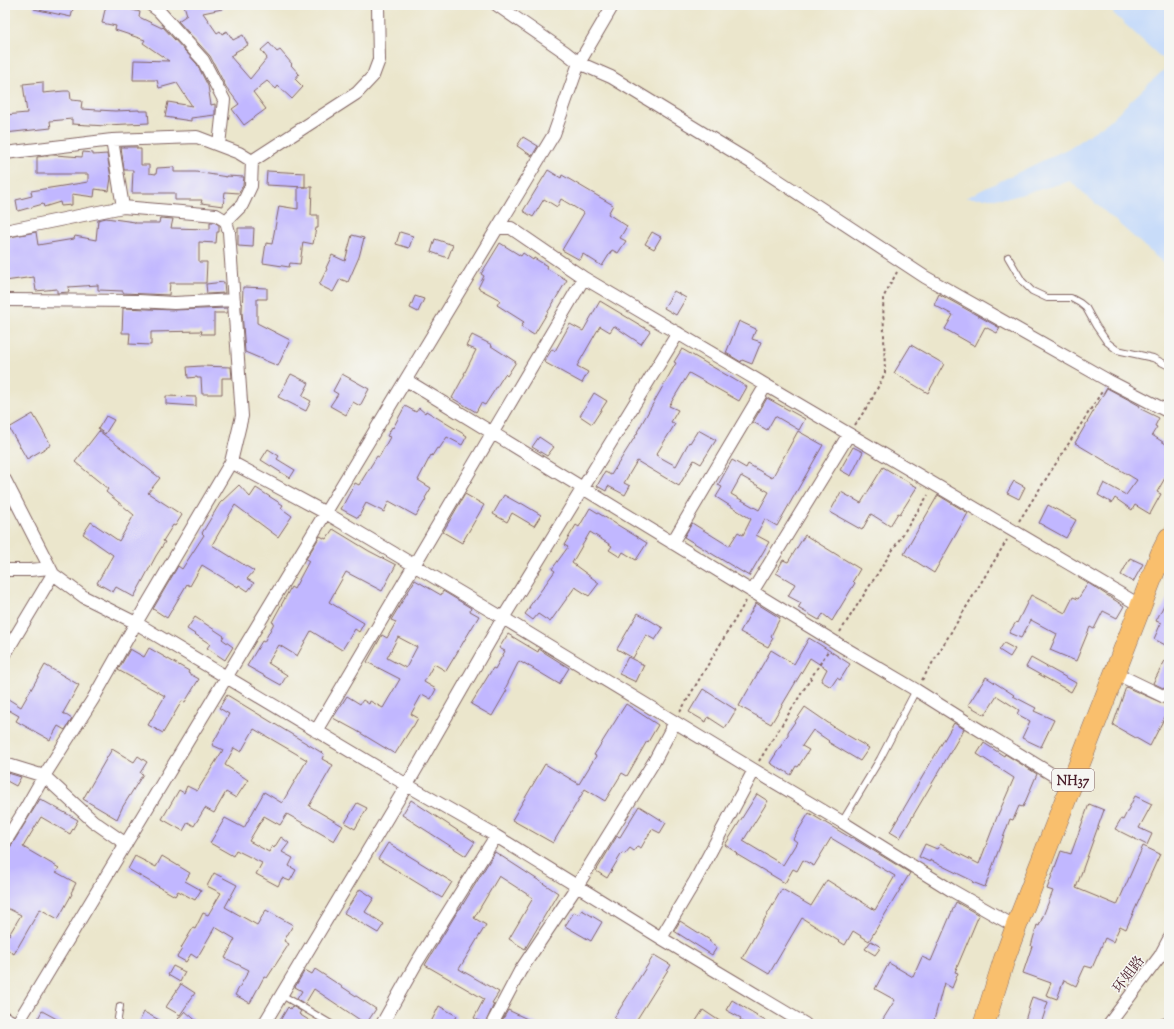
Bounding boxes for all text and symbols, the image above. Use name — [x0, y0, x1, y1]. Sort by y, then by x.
road number: NH37 — [1052, 769, 1094, 791]
street label: 环姐路 — [1109, 952, 1150, 998]

